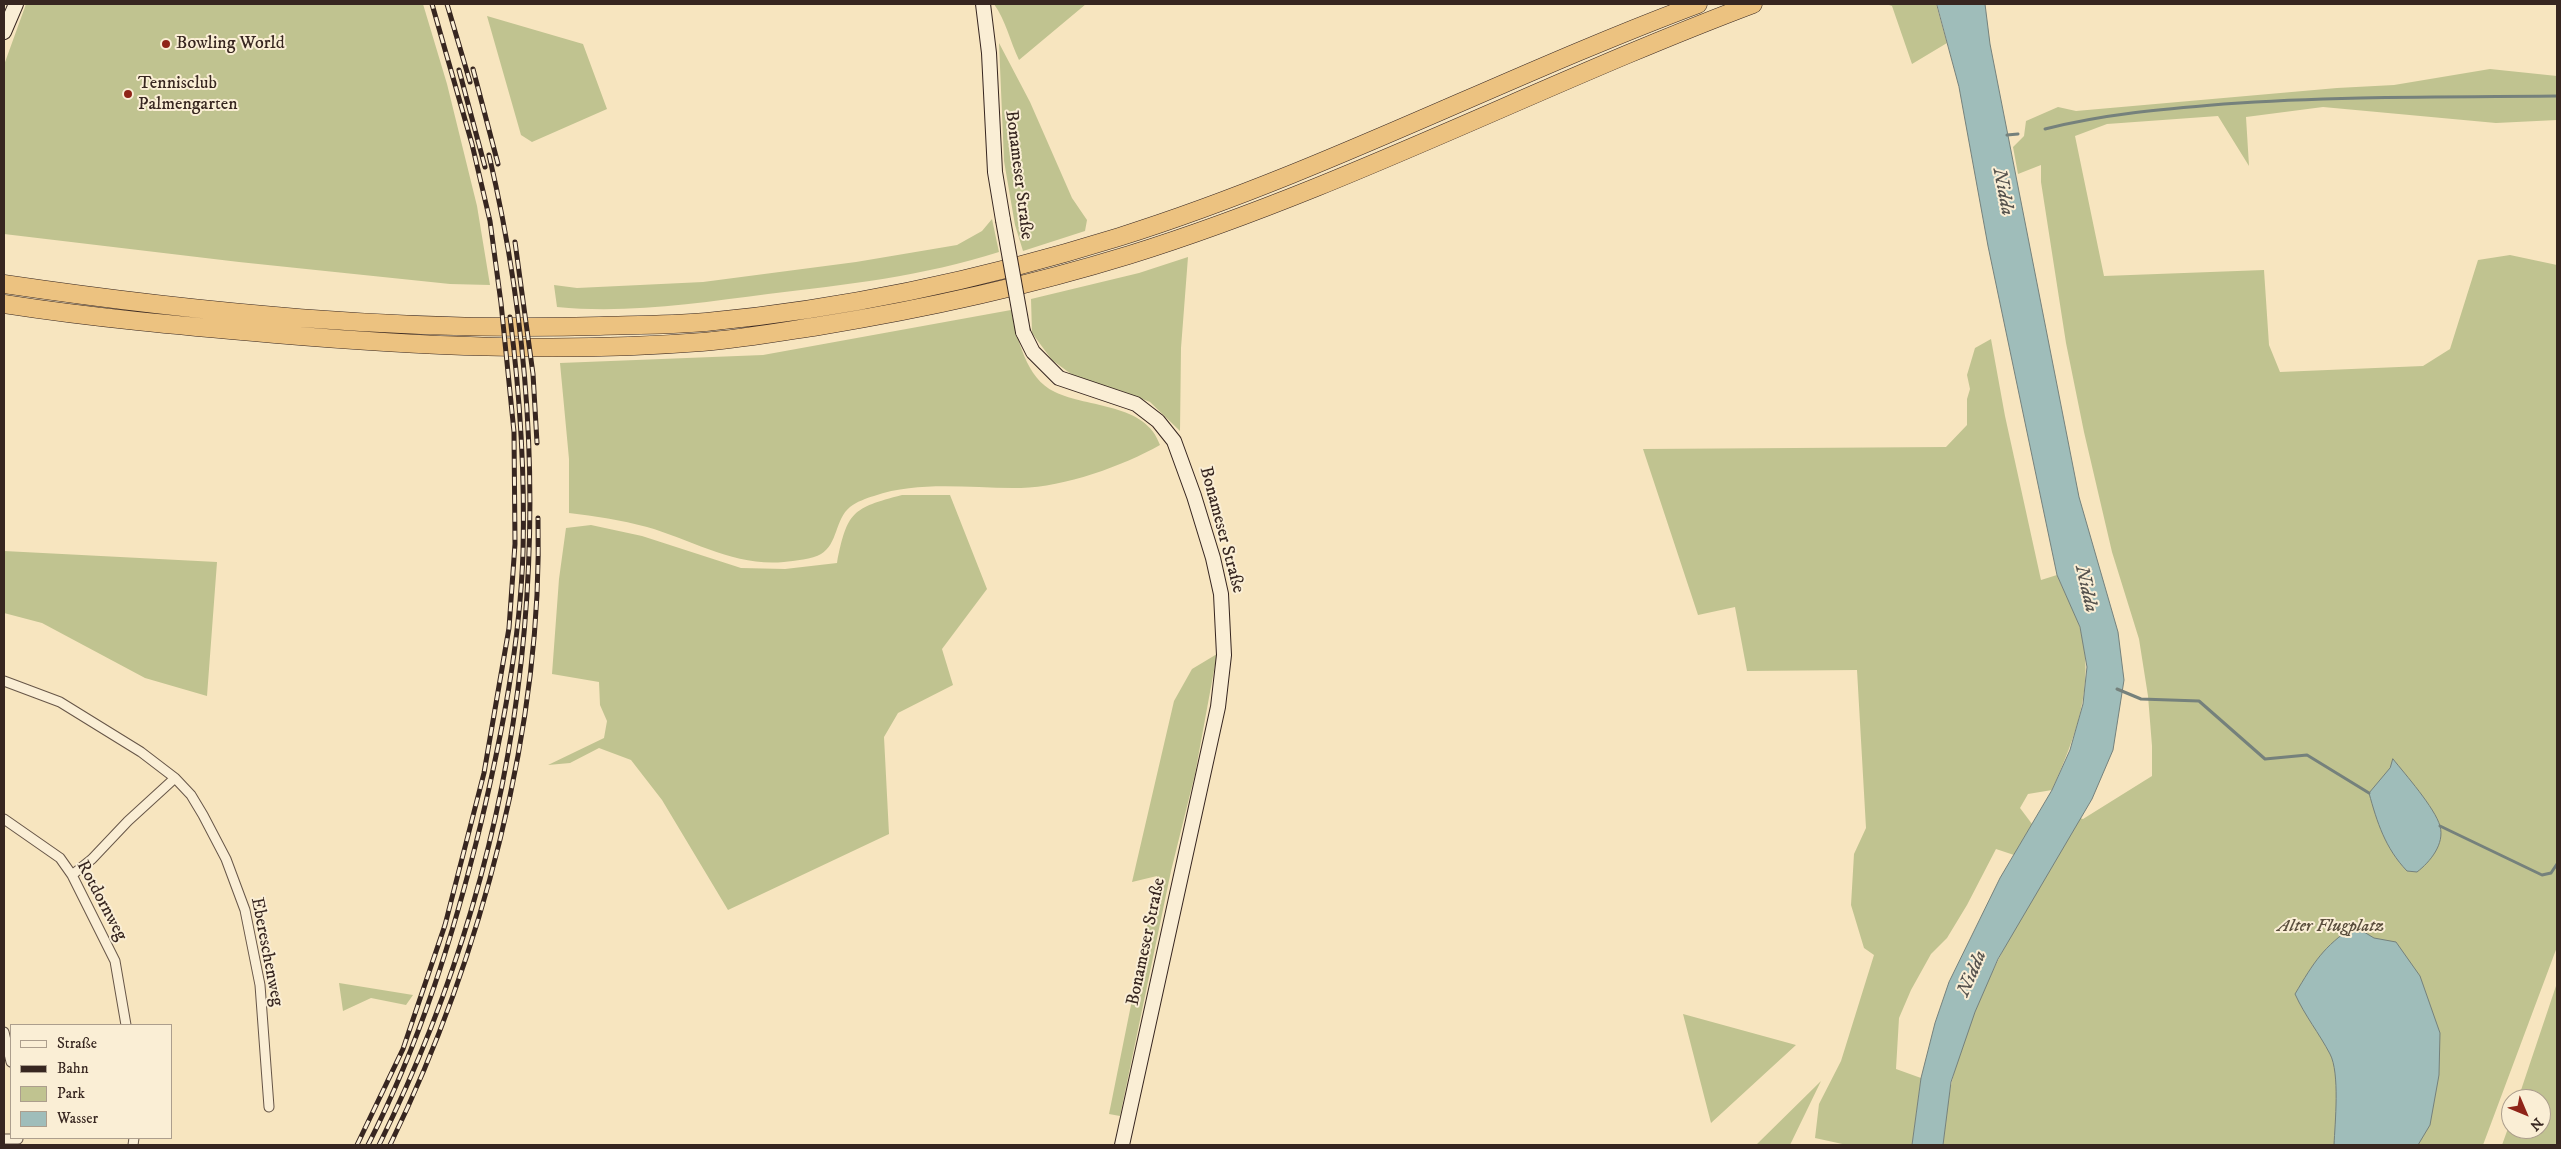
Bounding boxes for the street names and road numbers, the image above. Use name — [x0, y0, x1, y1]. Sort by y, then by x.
street label: Bonameser Straße — [999, 109, 1037, 241]
street label: Bonameser Straße — [1194, 464, 1248, 596]
street label: Rotdornweg — [71, 857, 131, 945]
street label: Bonameser Straße — [1123, 876, 1171, 1008]
street label: Ebereschenweg — [245, 896, 287, 1008]

